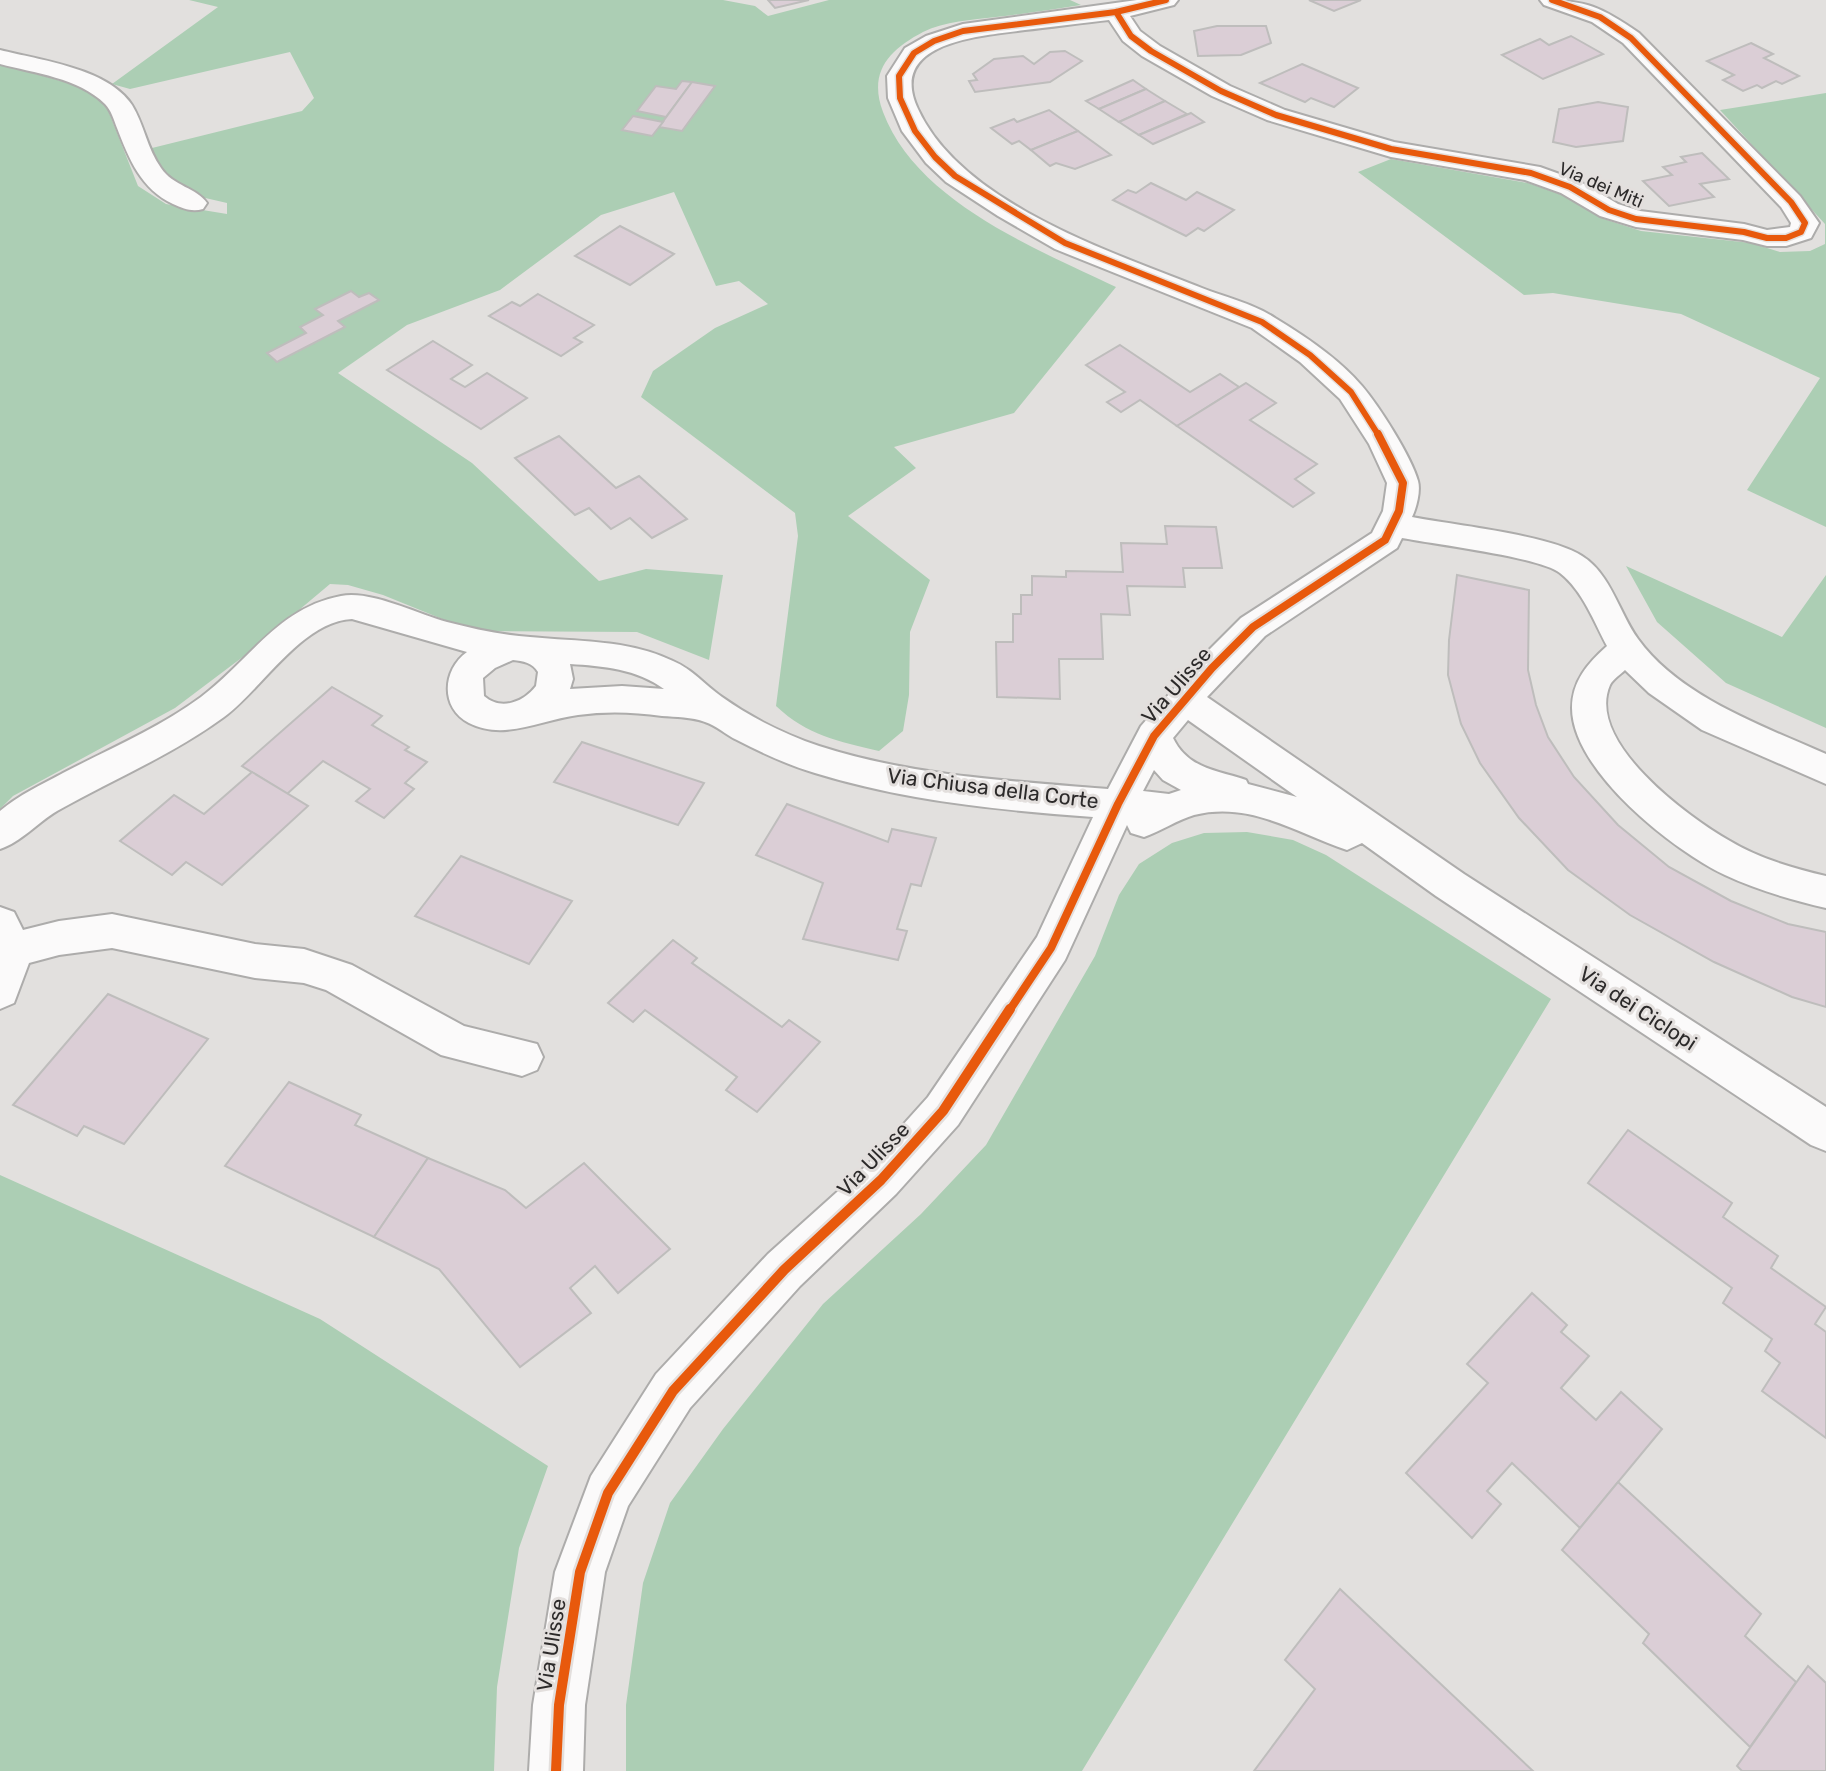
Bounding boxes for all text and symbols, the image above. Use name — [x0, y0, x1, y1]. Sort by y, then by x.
street label: Via dei Miti — [1555, 157, 1647, 213]
street label: Via Ulisse — [1136, 641, 1216, 729]
street label: Via Chiusa della Corte — [886, 763, 1100, 813]
street label: Via dei Ciclopi — [1574, 961, 1702, 1055]
street label: Via Ulisse — [832, 1117, 914, 1201]
street label: Via Ulisse — [531, 1597, 571, 1693]

